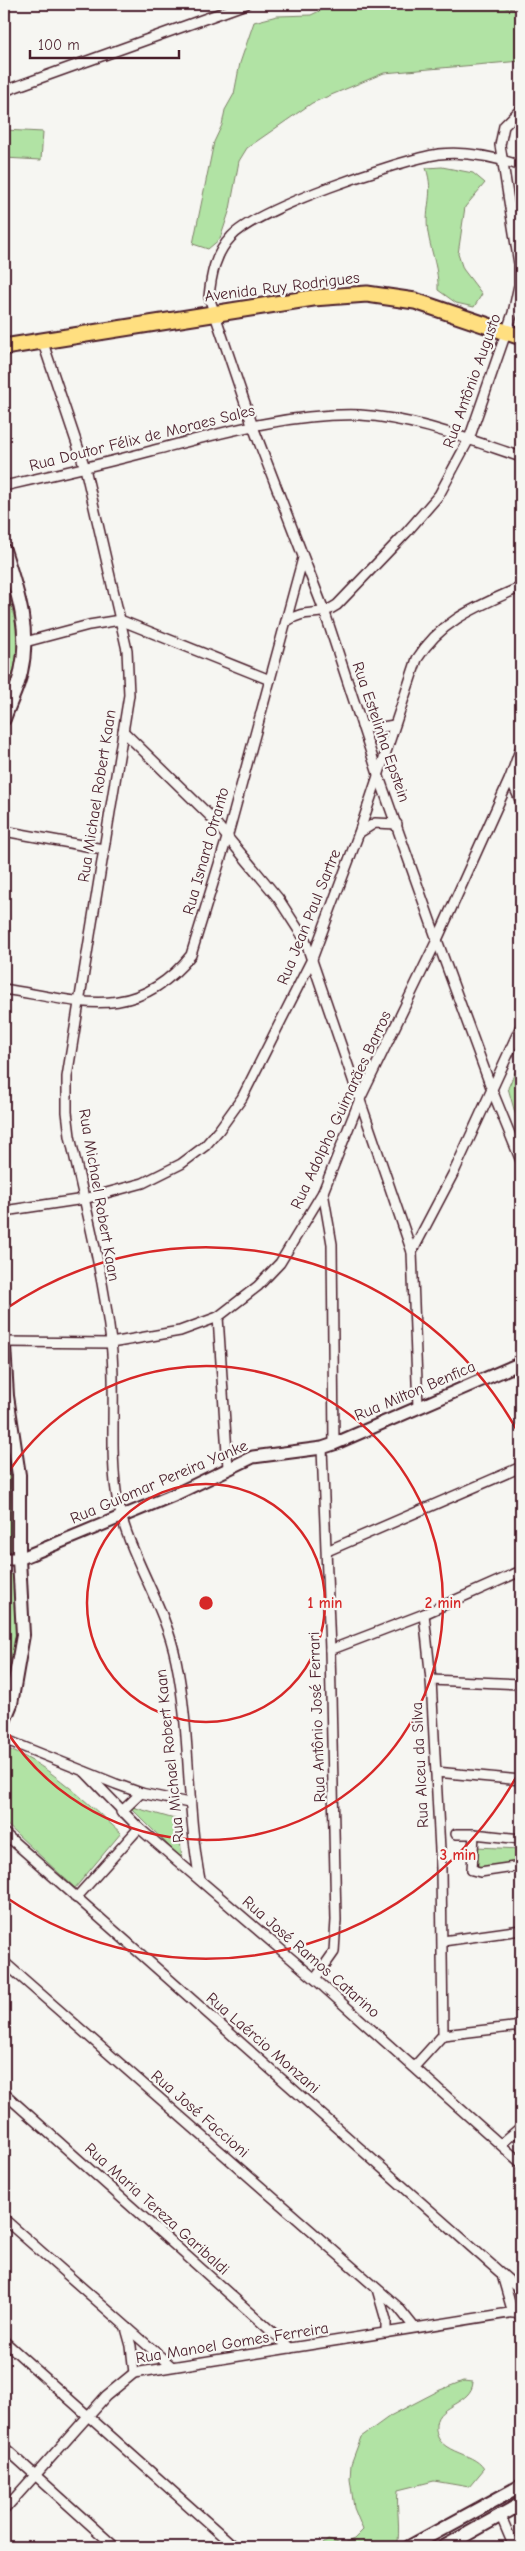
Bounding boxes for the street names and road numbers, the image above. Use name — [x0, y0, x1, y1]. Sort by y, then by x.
street label: Avenida Ruy Rodrigues — [203, 269, 361, 305]
street label: Rua Antônio Augusto — [439, 311, 505, 451]
street label: Rua Doutor Félix de Moraes Sales — [27, 401, 257, 475]
street label: Rua Estelinha Epstein — [349, 659, 413, 805]
street label: Rua Michael Robert Kaan — [74, 708, 120, 884]
street label: Rua Isnard Otranto — [179, 785, 233, 917]
street label: Rua Jean Paul Sartre — [274, 847, 344, 987]
street label: Rua Adolpho Guimarães Barros — [287, 1008, 395, 1212]
street label: Rua Michael Robert Kaan — [75, 1107, 123, 1283]
street label: Rua Milton Benfica — [352, 1357, 478, 1425]
street label: Rua Guiomar Pereira Yanke — [68, 1436, 250, 1528]
street label: Rua Antônio José Ferrari — [305, 1631, 329, 1803]
street label: Rua Michael Robert Kaan — [152, 1668, 188, 1844]
street label: Rua Alceu da Silva — [408, 1702, 432, 1828]
street label: Rua José Ramos Catarino — [239, 1893, 383, 2021]
street label: Rua Laércio Monzani — [203, 1989, 323, 2097]
street label: Rua José Faccioni — [147, 2067, 253, 2161]
street label: Rua Maria Tereza Garibaldi — [81, 2139, 233, 2279]
street label: Rua Manoel Gomes Ferreira — [134, 2319, 330, 2367]

